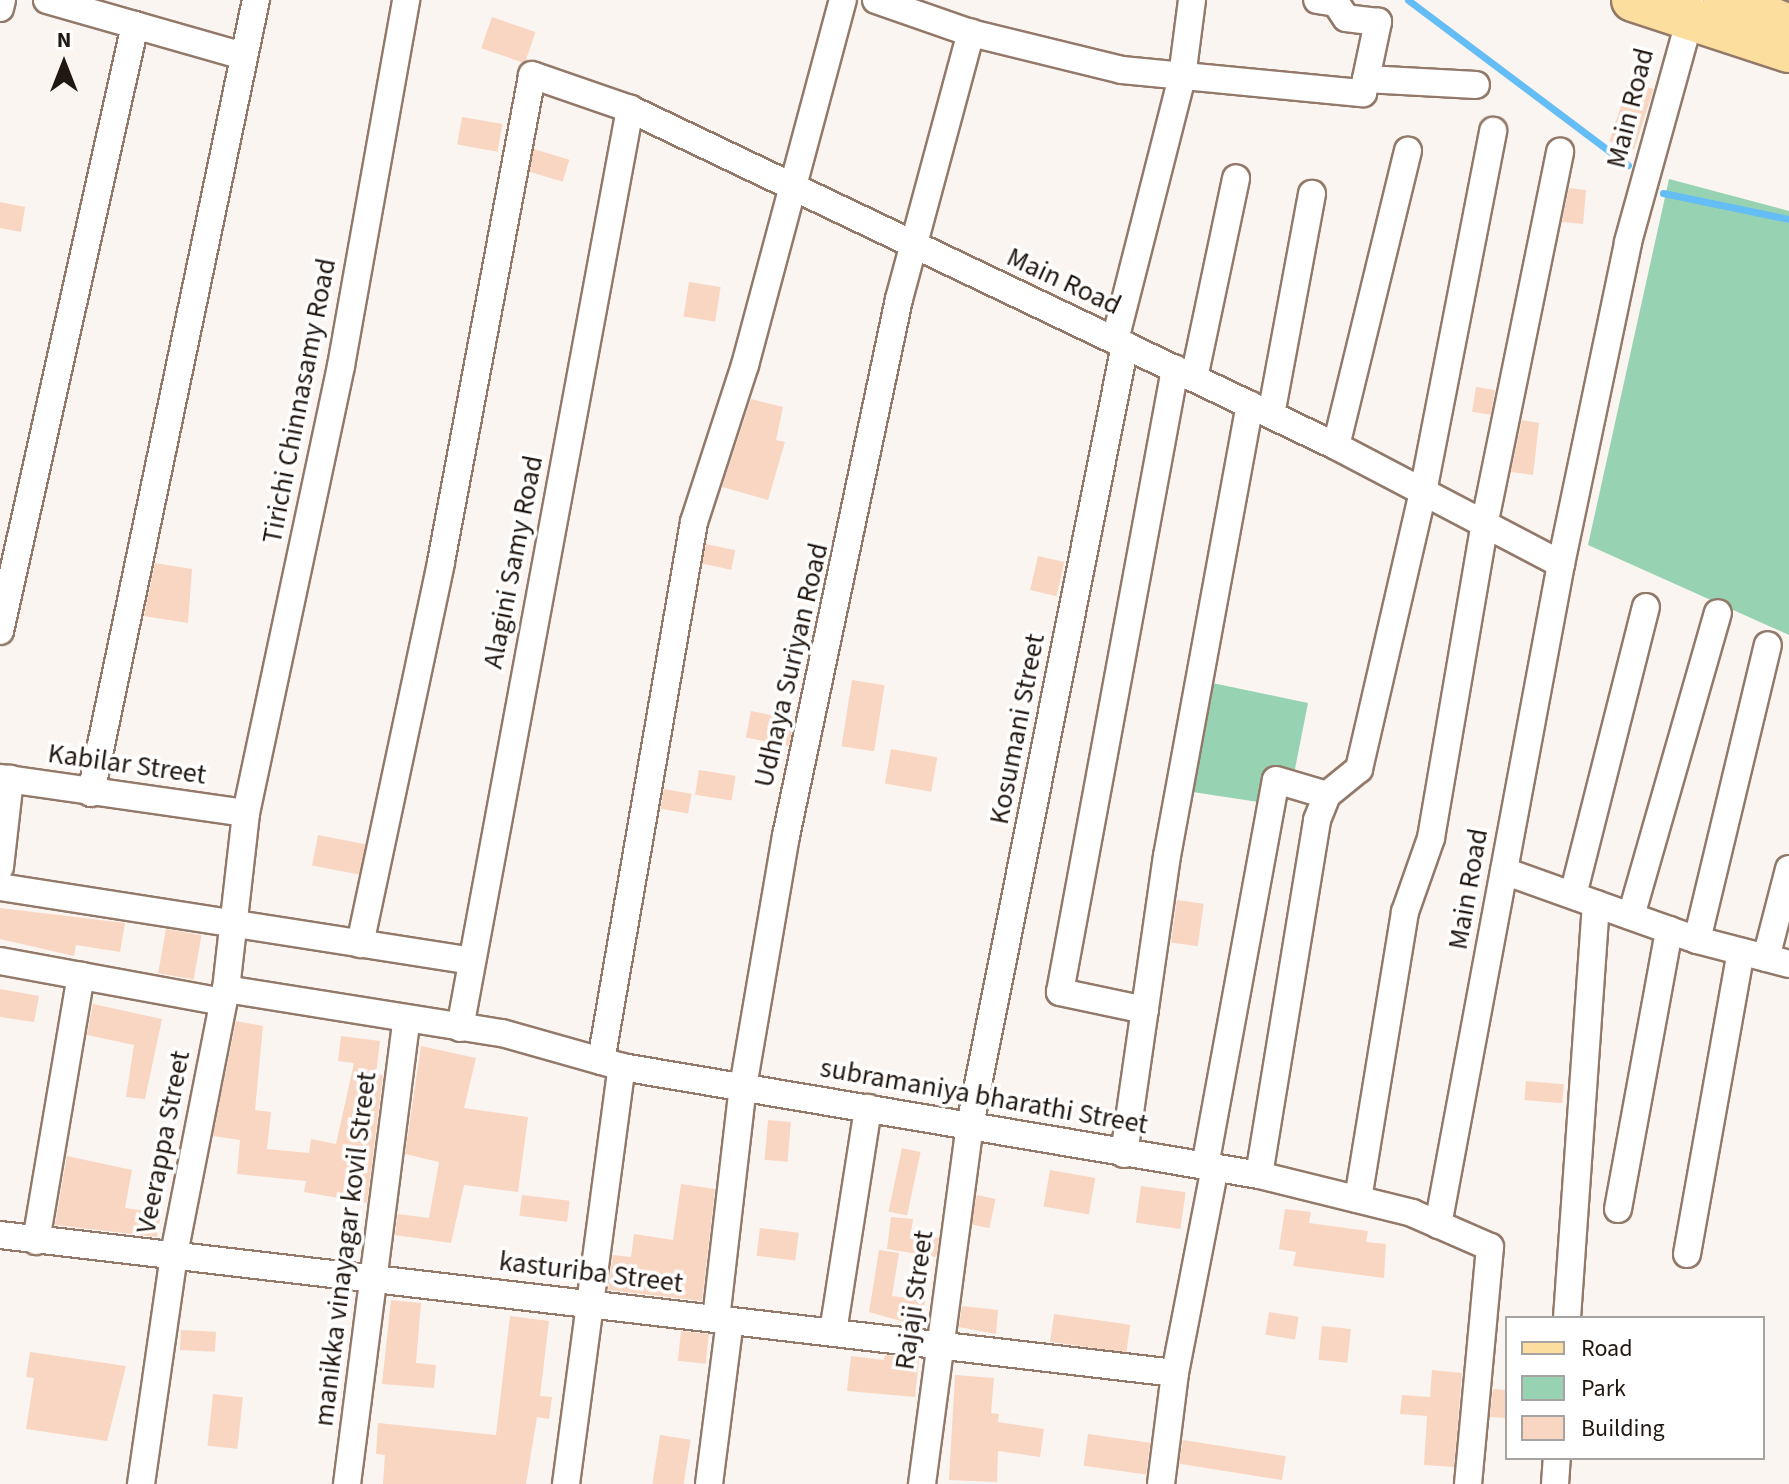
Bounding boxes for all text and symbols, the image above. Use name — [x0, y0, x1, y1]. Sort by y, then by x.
north arrow — [24, 24, 104, 104]
text: N — [57, 24, 71, 56]
street label: Main Road — [1599, 45, 1661, 171]
street label: Main Road — [1001, 240, 1127, 322]
street label: Tirichi Chinnasamy Road — [255, 256, 343, 546]
street label: Alagini Samy Road — [476, 453, 550, 671]
street label: Udhaya Suriyan Road — [747, 540, 835, 790]
street label: Kosumani Street — [982, 631, 1052, 827]
street label: Kabilar Street — [46, 736, 208, 792]
street label: Main Road — [1441, 826, 1495, 952]
street label: Veerappa Street — [129, 1048, 197, 1236]
street label: subramaniya bharathi Street — [817, 1051, 1151, 1141]
street label: manikka vinayagar kovil Street — [307, 1070, 383, 1428]
street label: Rajaji Street — [888, 1228, 940, 1372]
street label: kasturiba Street — [497, 1244, 685, 1300]
legend — [1505, 1316, 1765, 1460]
text: Road — [1581, 1331, 1633, 1366]
text: Park — [1581, 1371, 1626, 1406]
text: Building — [1581, 1411, 1665, 1446]

